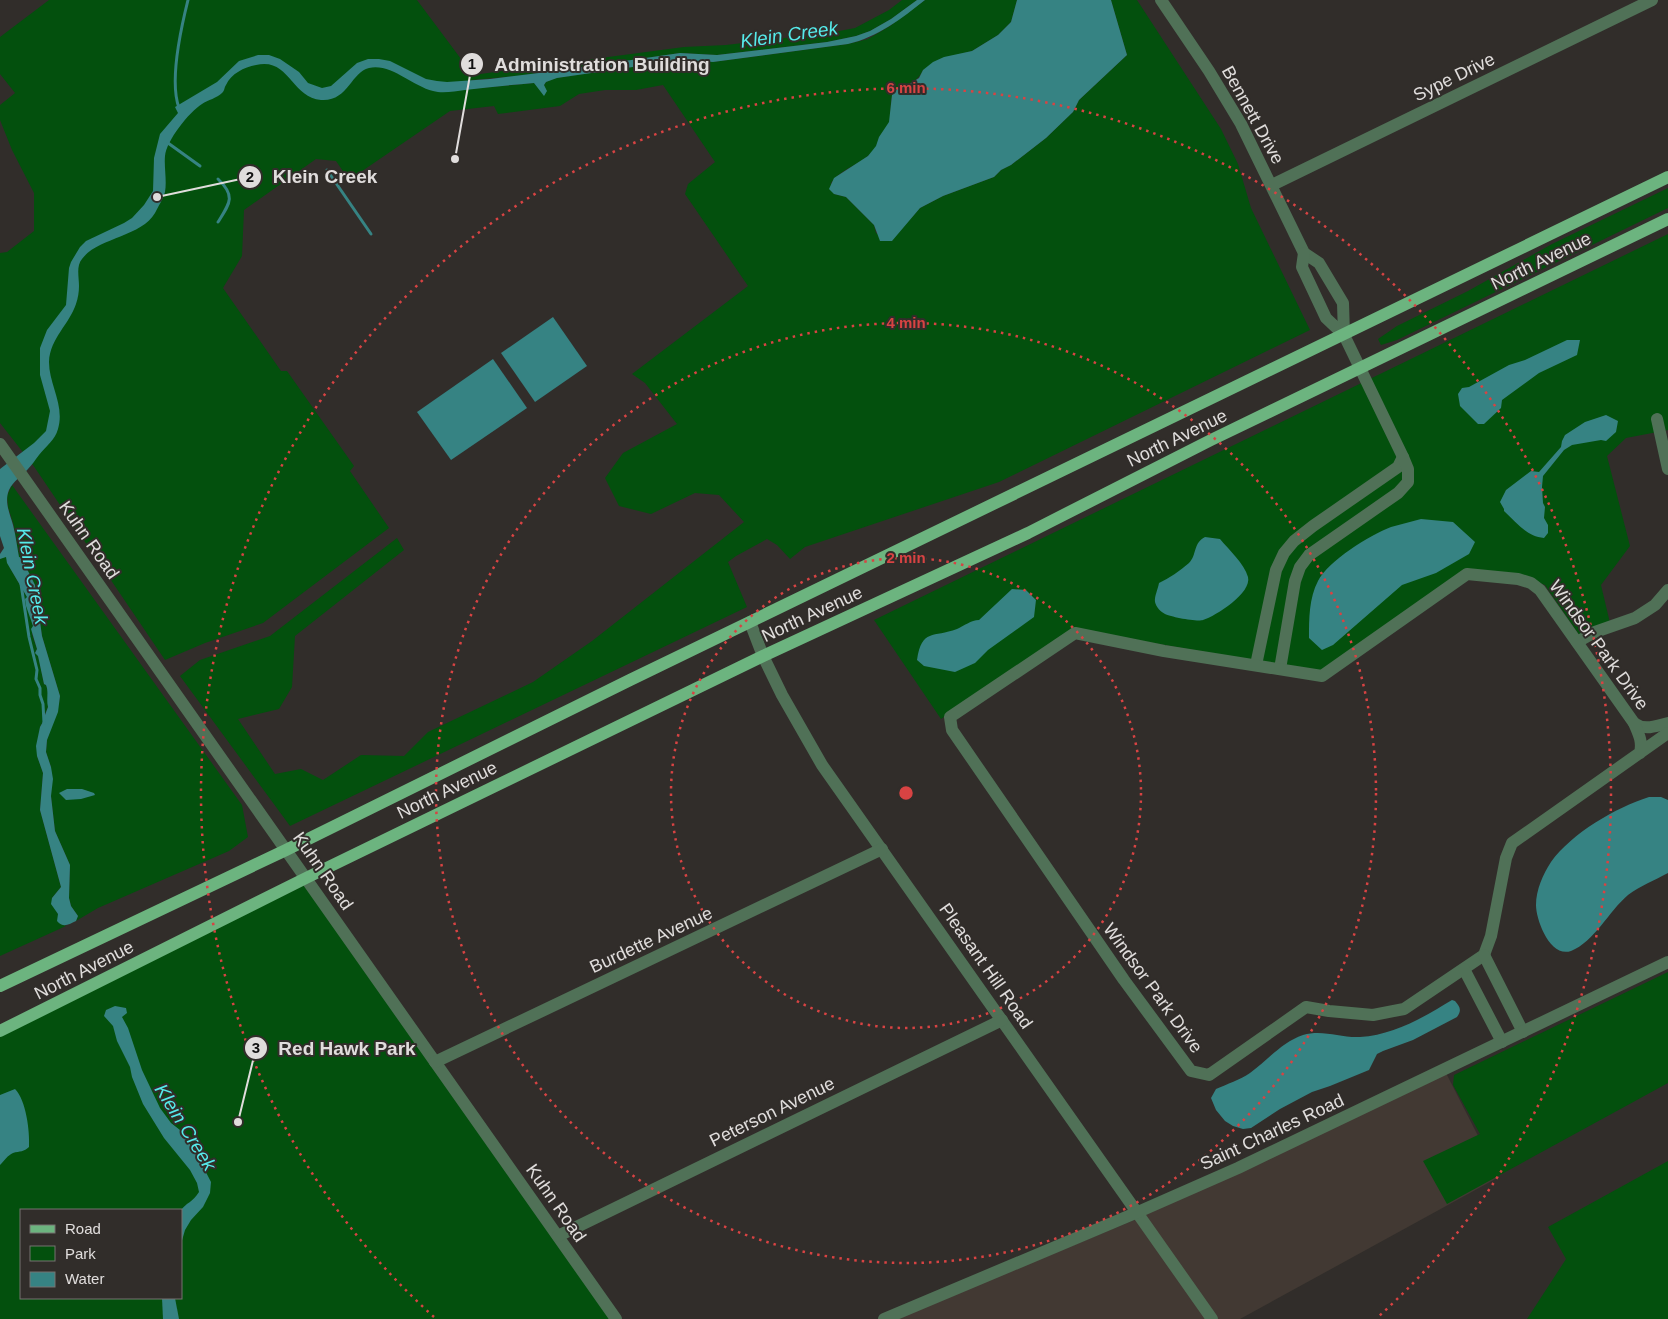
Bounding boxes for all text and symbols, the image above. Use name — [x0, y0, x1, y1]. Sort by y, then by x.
water label: Klein Creek — [739, 17, 841, 52]
callout: Administration Building — [459, 47, 719, 81]
street label: Sype Drive — [1410, 49, 1498, 105]
text: Administration Building — [494, 54, 710, 75]
text: 1 — [468, 55, 476, 72]
street label: Bennett Drive — [1218, 62, 1288, 168]
text: 6 min — [886, 79, 926, 96]
callout: Klein Creek — [237, 160, 387, 194]
text: Klein Creek — [273, 166, 378, 187]
text: 2 — [246, 168, 254, 185]
street label: North Avenue — [1488, 228, 1594, 294]
text: 4 min — [886, 314, 926, 331]
street label: North Avenue — [1124, 405, 1230, 471]
street label: Kuhn Road — [55, 497, 123, 583]
water label: Klein Creek — [13, 526, 52, 628]
text: 2 min — [886, 549, 926, 566]
street label: Windsor Park Drive — [1545, 576, 1653, 714]
street label: North Avenue — [758, 582, 866, 646]
street label: North Avenue — [394, 757, 500, 823]
centre of rings — [897, 784, 915, 802]
street label: Kuhn Road — [289, 828, 357, 914]
street label: Pleasant Hill Road — [935, 900, 1037, 1032]
street label: Burdette Avenue — [587, 903, 715, 977]
street label: Windsor Park Drive — [1099, 919, 1207, 1057]
street label: North Avenue — [31, 936, 137, 1004]
callout: Red Hawk Park — [243, 1031, 425, 1065]
text: Red Hawk Park — [278, 1038, 416, 1059]
text: 3 — [252, 1039, 260, 1056]
street label: Peterson Avenue — [706, 1073, 838, 1151]
water label: Klein Creek — [151, 1080, 221, 1176]
street label: Saint Charles Road — [1197, 1090, 1347, 1174]
street label: Kuhn Road — [522, 1160, 590, 1246]
legend — [20, 1209, 182, 1299]
text: Road — [65, 1220, 101, 1237]
text: Park — [65, 1245, 96, 1262]
text: Water — [65, 1270, 104, 1287]

